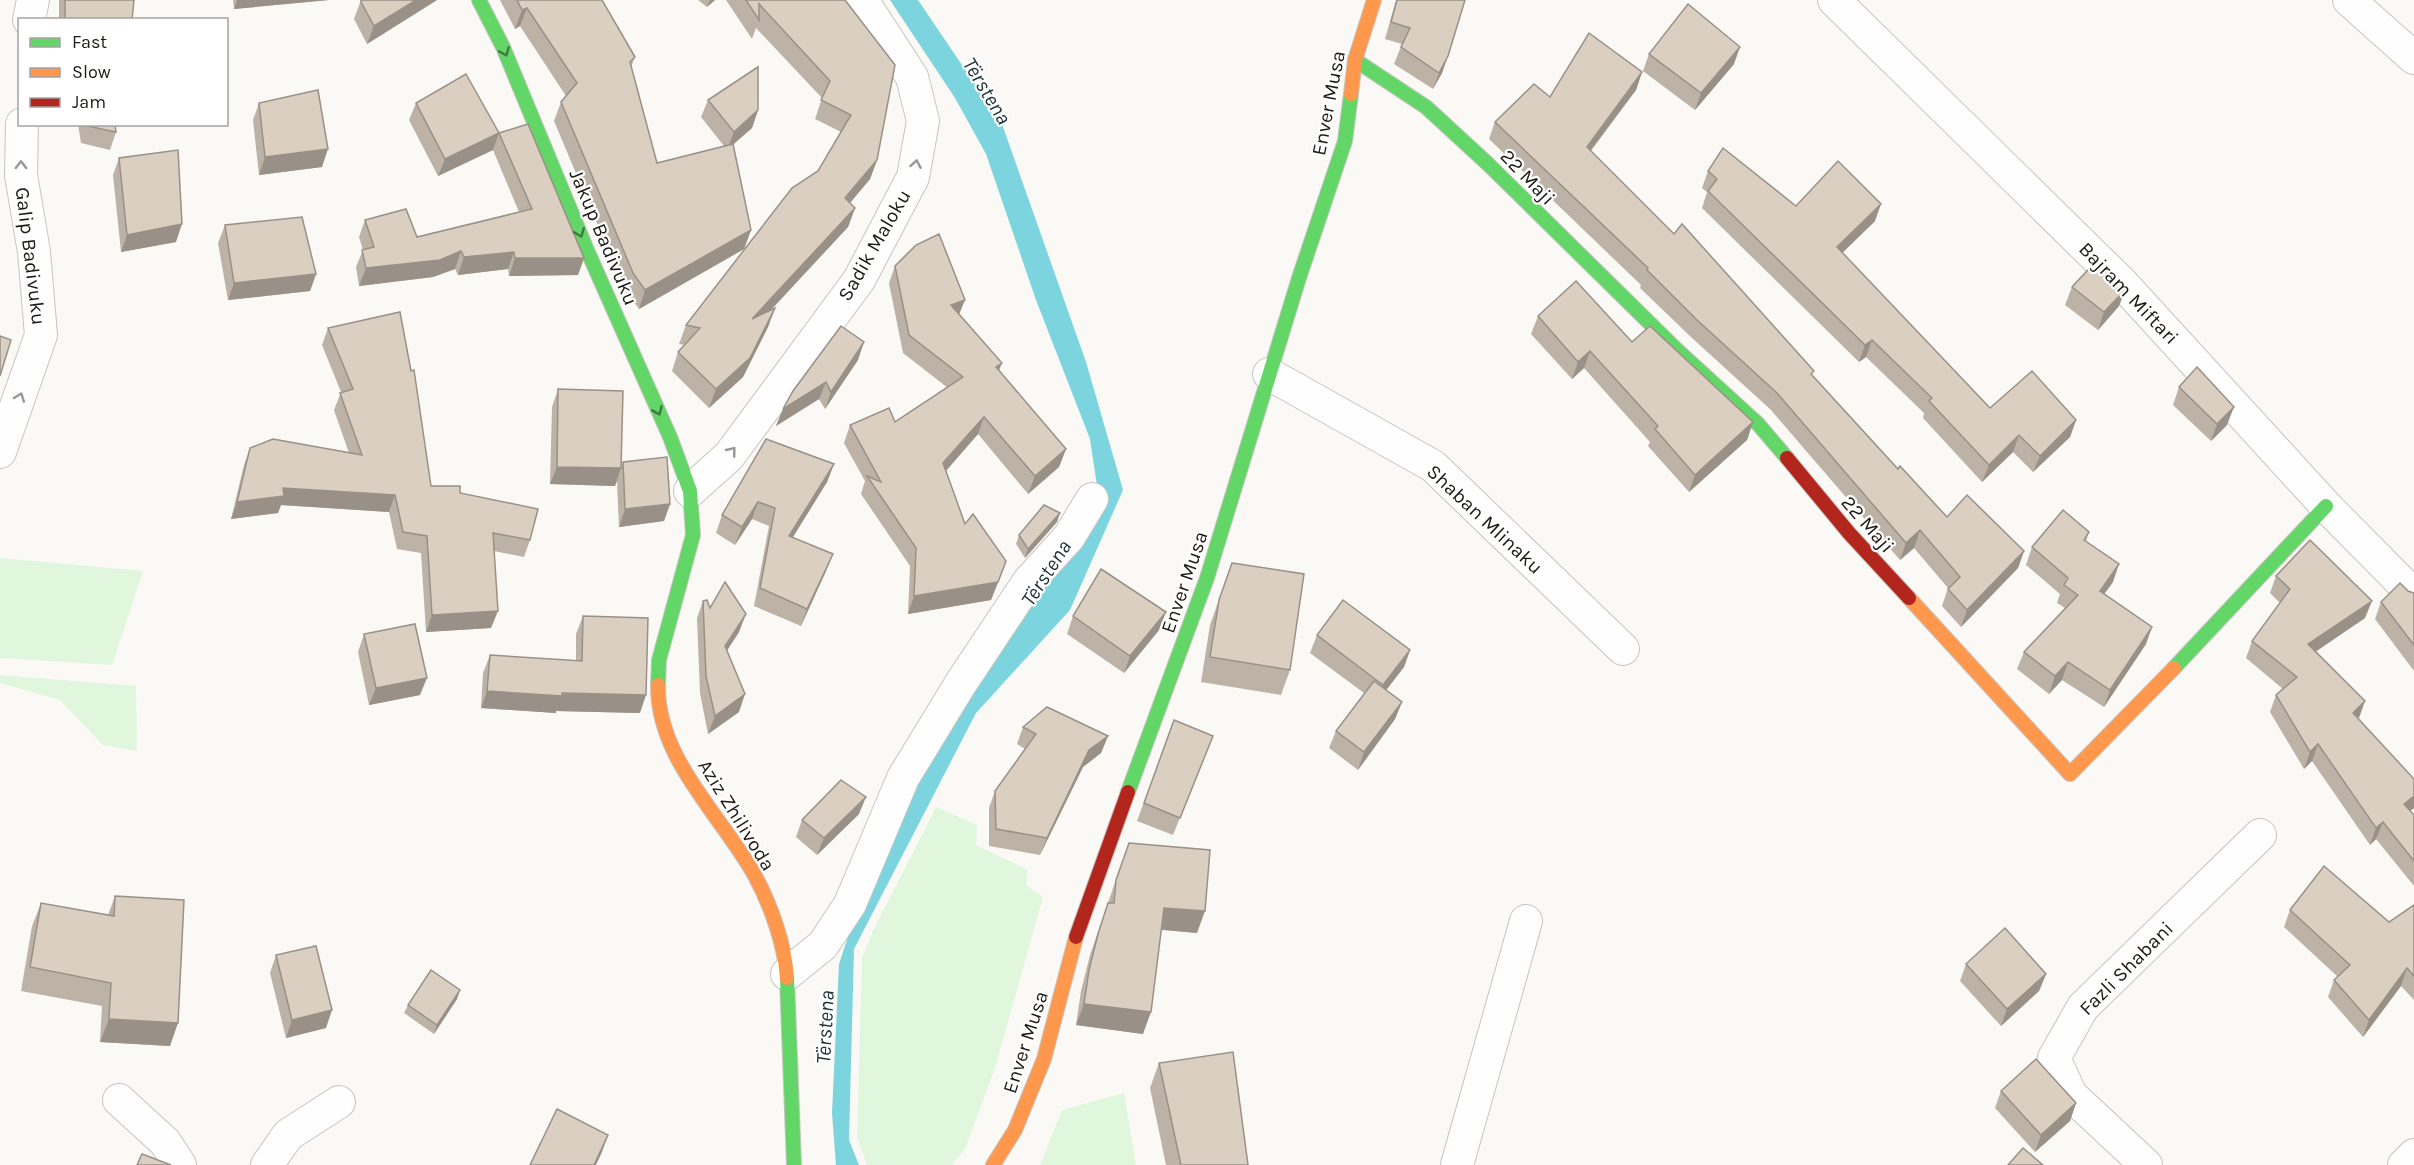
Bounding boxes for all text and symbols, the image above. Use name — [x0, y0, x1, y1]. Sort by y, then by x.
legend — [18, 18, 228, 126]
text: Fast — [72, 31, 107, 53]
one-way arrow — [498, 46, 510, 57]
street label: Enver Musa — [1307, 49, 1350, 157]
water label: Tërstena — [958, 53, 1016, 129]
text: Slow — [72, 61, 111, 83]
text: Jam — [72, 91, 106, 113]
street label: 22 Maji — [1496, 145, 1560, 210]
one-way arrow — [909, 160, 921, 169]
one-way arrow — [15, 161, 27, 170]
street label: Jakup Badivuku — [564, 166, 643, 309]
street label: Sadik Maloku — [833, 185, 916, 305]
street label: Galip Badivuku — [11, 186, 50, 326]
one-way arrow — [573, 226, 585, 237]
street label: Bajram Miftari — [2074, 238, 2183, 349]
one-way arrow — [13, 393, 25, 404]
one-way arrow — [651, 405, 663, 416]
one-way arrow — [725, 446, 736, 457]
street label: Shaban Mlinaku — [1422, 460, 1547, 579]
street label: 22 Maji — [1837, 491, 1899, 558]
street label: Enver Musa — [1156, 528, 1213, 636]
water label: Tërstena — [1016, 536, 1076, 610]
street label: Aziz Zhilivoda — [693, 756, 780, 875]
street label: Fazli Shabani — [2075, 917, 2178, 1020]
street label: Enver Musa — [998, 988, 1053, 1096]
water label: Tërstena — [811, 990, 839, 1064]

